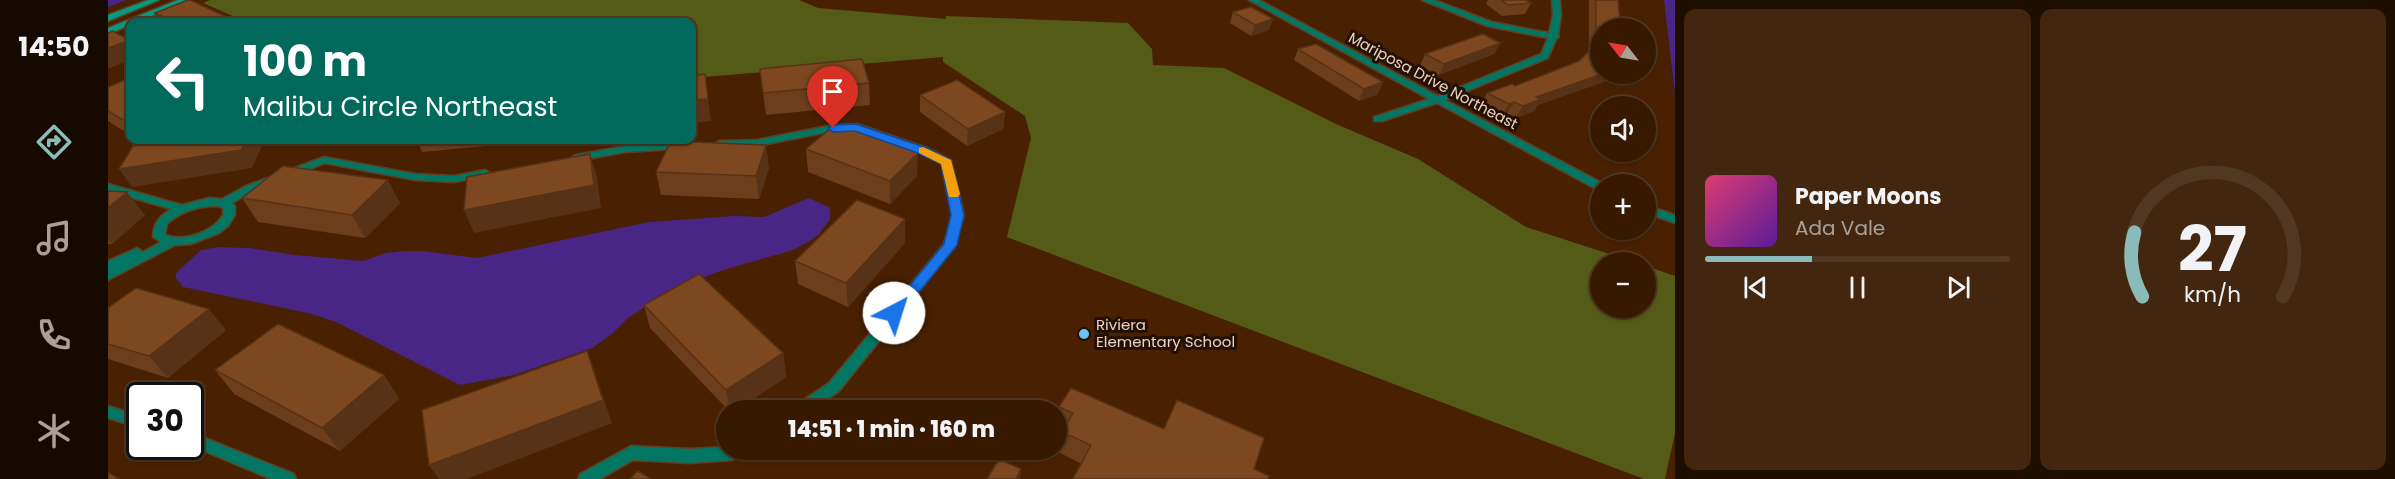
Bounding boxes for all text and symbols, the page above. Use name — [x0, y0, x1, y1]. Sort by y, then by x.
north arrow — [1590, 18, 1656, 84]
map controls — [1590, 18, 1656, 318]
street label: Mariposa Drive Northeast — [1345, 27, 1522, 134]
text: 14:50 — [18, 28, 90, 65]
text: 100 m — [243, 32, 367, 91]
icon: left — [144, 42, 222, 120]
pin — [807, 66, 858, 128]
icon: arrive — [816, 75, 849, 108]
text: Malibu Circle Northeast — [243, 88, 557, 125]
button: sound — [1590, 96, 1656, 162]
icon: directions — [33, 121, 75, 163]
button: + — [1590, 174, 1656, 240]
text: Paper Moons — [1795, 181, 1942, 212]
text: 27 — [2178, 205, 2247, 293]
text: Ada Vale — [1795, 214, 1885, 242]
icon: music — [33, 217, 75, 259]
button: − — [1590, 252, 1656, 318]
icon: previous — [1739, 271, 1772, 304]
icon: pause — [1841, 271, 1874, 304]
icon: next — [1942, 271, 1975, 304]
text: km/h — [2184, 279, 2241, 310]
position arrow — [862, 281, 926, 345]
icon: phone — [33, 314, 75, 356]
place label: Riviera Elementary School — [1096, 314, 1235, 352]
marker: Riviera Elementary School — [1077, 327, 1091, 341]
speed limit sign: 30 — [126, 382, 204, 460]
icon: climate — [33, 410, 75, 452]
text: 14:51 · 1 min · 160 m — [788, 414, 995, 445]

